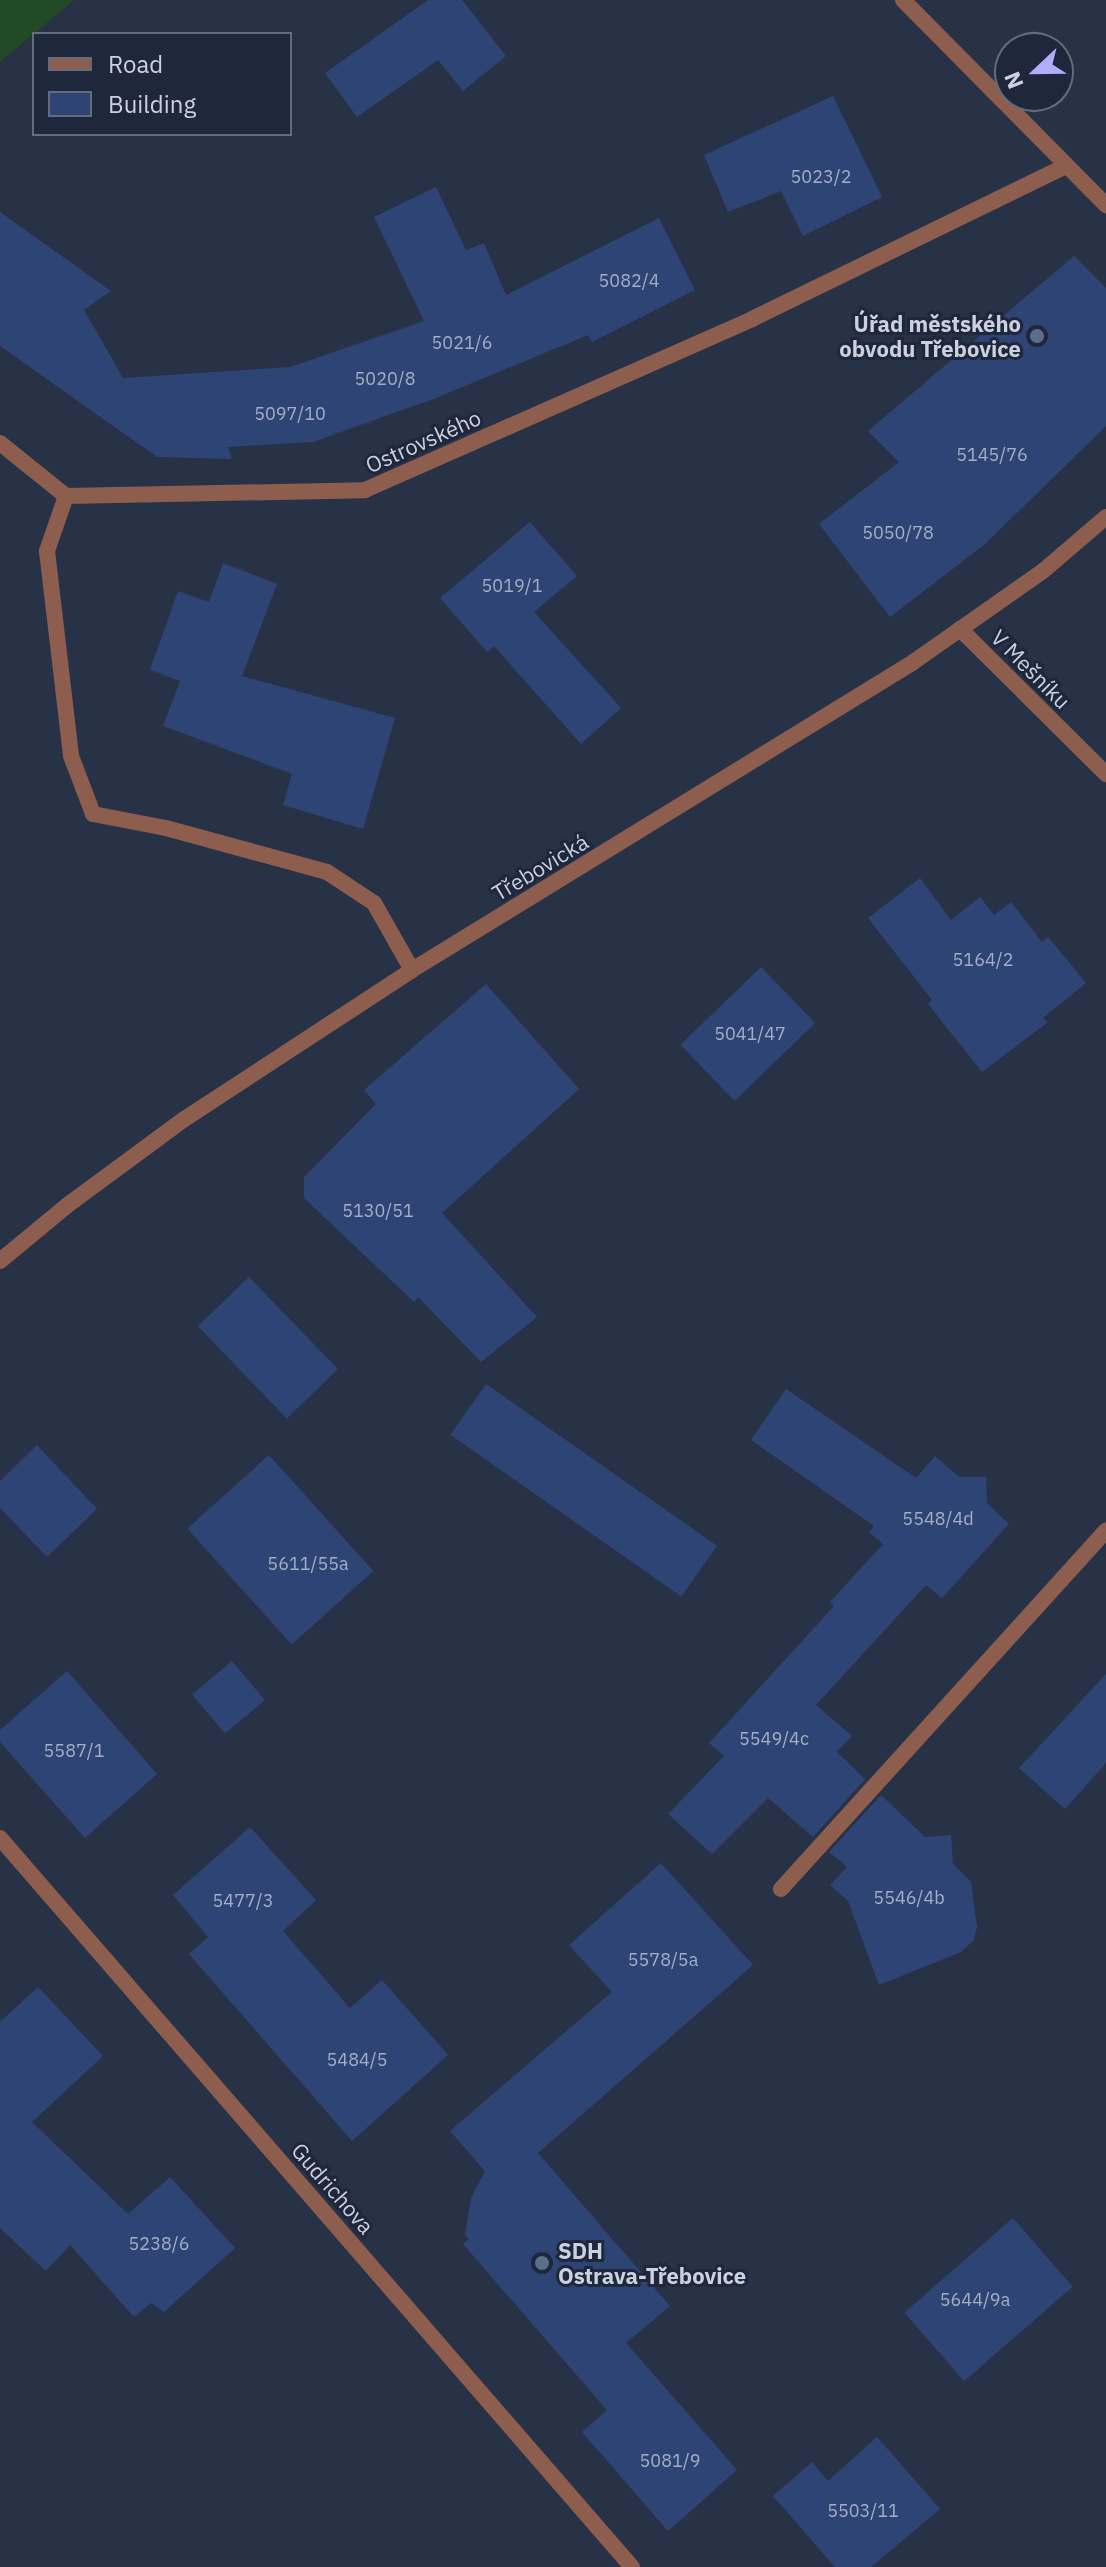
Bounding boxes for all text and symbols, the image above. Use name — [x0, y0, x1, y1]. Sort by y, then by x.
legend — [32, 32, 292, 136]
north arrow — [994, 32, 1074, 112]
text: Road — [108, 48, 163, 80]
text: N — [997, 68, 1030, 93]
text: Building — [108, 88, 196, 120]
house number: 5023/2 — [791, 166, 851, 188]
house number: 5082/4 — [599, 270, 659, 292]
place label: Úřad městského obvodu Třebovice — [839, 310, 1021, 362]
marker: Úřad městského obvodu Třebovice — [1028, 327, 1046, 345]
house number: 5021/6 — [432, 332, 492, 354]
house number: 5020/8 — [355, 368, 415, 390]
house number: 5097/10 — [254, 403, 326, 425]
street label: Ostrovského — [361, 404, 485, 478]
house number: 5145/76 — [956, 444, 1028, 466]
house number: 5050/78 — [862, 522, 934, 544]
house number: 5019/1 — [482, 575, 542, 597]
street label: V Mešníku — [986, 624, 1076, 714]
street label: Třebovická — [487, 828, 593, 906]
house number: 5164/2 — [953, 949, 1013, 971]
house number: 5041/47 — [714, 1023, 786, 1045]
house number: 5130/51 — [342, 1200, 414, 1222]
house number: 5548/4d — [902, 1508, 974, 1530]
house number: 5611/55a — [267, 1553, 349, 1575]
house number: 5549/4c — [739, 1728, 809, 1750]
house number: 5587/1 — [44, 1740, 104, 1762]
house number: 5546/4b — [873, 1887, 945, 1909]
house number: 5477/3 — [213, 1890, 273, 1912]
house number: 5578/5a — [628, 1949, 698, 1971]
house number: 5484/5 — [327, 2049, 387, 2071]
street label: Gudrichova — [286, 2137, 380, 2239]
house number: 5238/6 — [129, 2233, 189, 2255]
place label: SDH Ostrava-Třebovice — [558, 2237, 746, 2288]
marker: SDH Ostrava-Třebovice — [533, 2254, 551, 2272]
house number: 5644/9a — [940, 2289, 1010, 2311]
house number: 5081/9 — [640, 2450, 700, 2472]
house number: 5503/11 — [827, 2500, 899, 2522]

